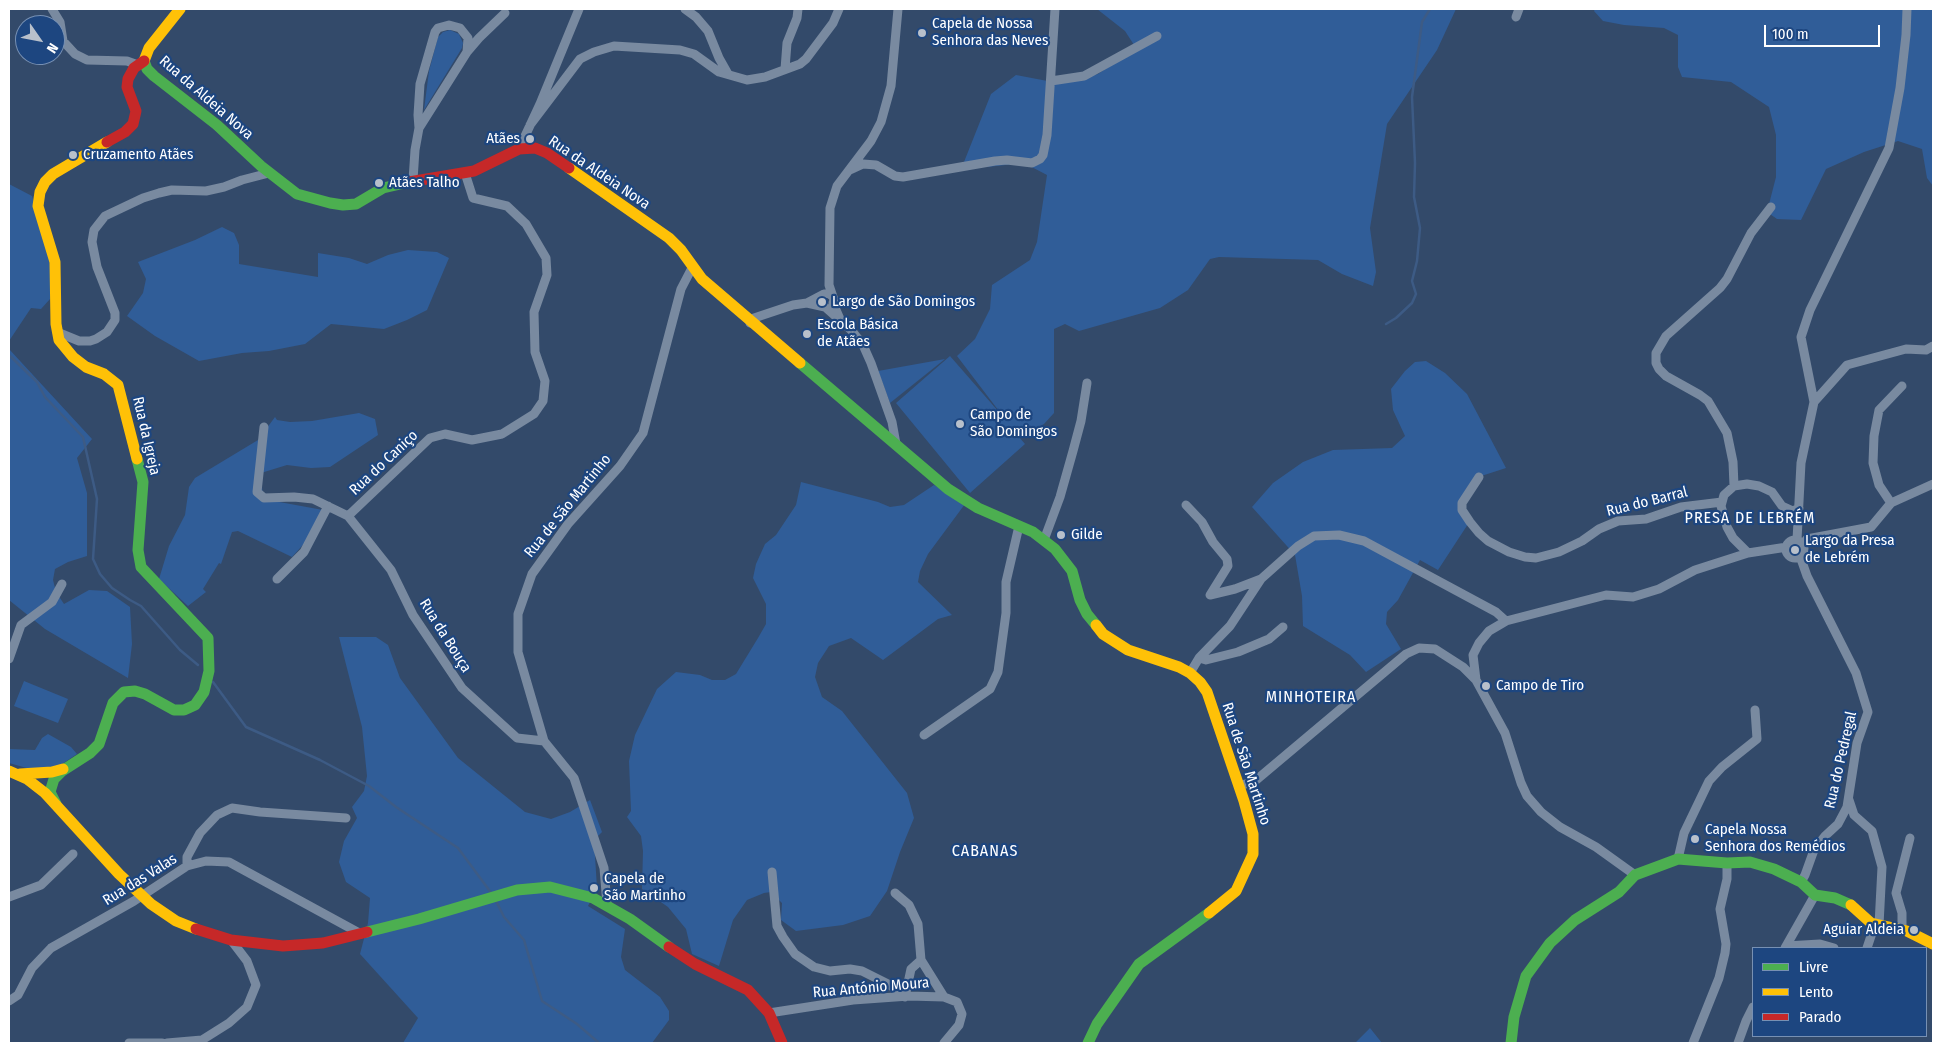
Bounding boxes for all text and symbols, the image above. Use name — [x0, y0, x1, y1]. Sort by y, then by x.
north arrow — [15, 15, 65, 65]
place label: Capela de Nossa Senhora das Neves — [932, 15, 1048, 50]
scale bar — [1767, 15, 1883, 47]
text: 100 m — [1772, 25, 1809, 43]
marker: Capela de Nossa Senhora das Neves — [916, 27, 928, 39]
text: N — [43, 40, 62, 56]
street label: Rua da Aldeia Nova — [155, 52, 257, 144]
place label: Atães — [486, 130, 520, 148]
street label: Rua da Aldeia Nova — [545, 132, 653, 214]
marker: Atães — [524, 133, 536, 145]
place label: Cruzamento Atães — [83, 146, 193, 164]
marker: Cruzamento Atães — [67, 149, 79, 161]
place label: Atães Talho — [389, 174, 460, 192]
marker: Atães Talho — [373, 177, 385, 189]
place label: Largo de São Domingos — [832, 293, 975, 311]
marker: Largo de São Domingos — [816, 296, 828, 308]
place label: Escola Básica de Atães — [817, 316, 898, 351]
marker: Escola Básica de Atães — [801, 328, 813, 340]
street label: Rua da Igreja — [128, 395, 164, 477]
place label: Campo de São Domingos — [970, 406, 1057, 441]
marker: Campo de São Domingos — [954, 418, 966, 430]
street label: Rua do Caniço — [346, 427, 422, 499]
street label: Rua de São Martinho — [521, 451, 615, 561]
street label: Rua do Barral — [1605, 483, 1689, 521]
district label: PRESA DE LEBRÉM — [1683, 509, 1817, 529]
place label: Gilde — [1071, 526, 1103, 544]
marker: Gilde — [1055, 529, 1067, 541]
place label: Largo da Presa de Lebrém — [1805, 532, 1894, 567]
marker: Largo da Presa de Lebrém — [1789, 544, 1801, 556]
street label: Rua da Bouça — [415, 596, 475, 676]
place label: Campo de Tiro — [1496, 677, 1584, 695]
marker: Campo de Tiro — [1480, 680, 1492, 692]
district label: MINHOTEIRA — [1264, 688, 1358, 708]
street label: Rua de São Martinho — [1218, 700, 1274, 828]
street label: Rua do Pedregal — [1821, 710, 1861, 810]
place label: Capela Nossa Senhora dos Remédios — [1705, 821, 1845, 856]
marker: Capela Nossa Senhora dos Remédios — [1689, 833, 1701, 845]
district label: CABANAS — [951, 842, 1019, 862]
street label: Rua das Valas — [100, 850, 180, 910]
place label: Capela de São Martinho — [604, 870, 686, 905]
marker: Capela de São Martinho — [588, 882, 600, 894]
place label: Aguiar Aldeia — [1823, 921, 1904, 939]
marker: Aguiar Aldeia — [1908, 924, 1920, 936]
legend — [1752, 947, 1927, 1037]
text: Livre — [1799, 958, 1828, 976]
street label: Rua António Moura — [812, 974, 930, 1002]
text: Lento — [1799, 983, 1833, 1001]
text: Parado — [1799, 1008, 1841, 1026]

